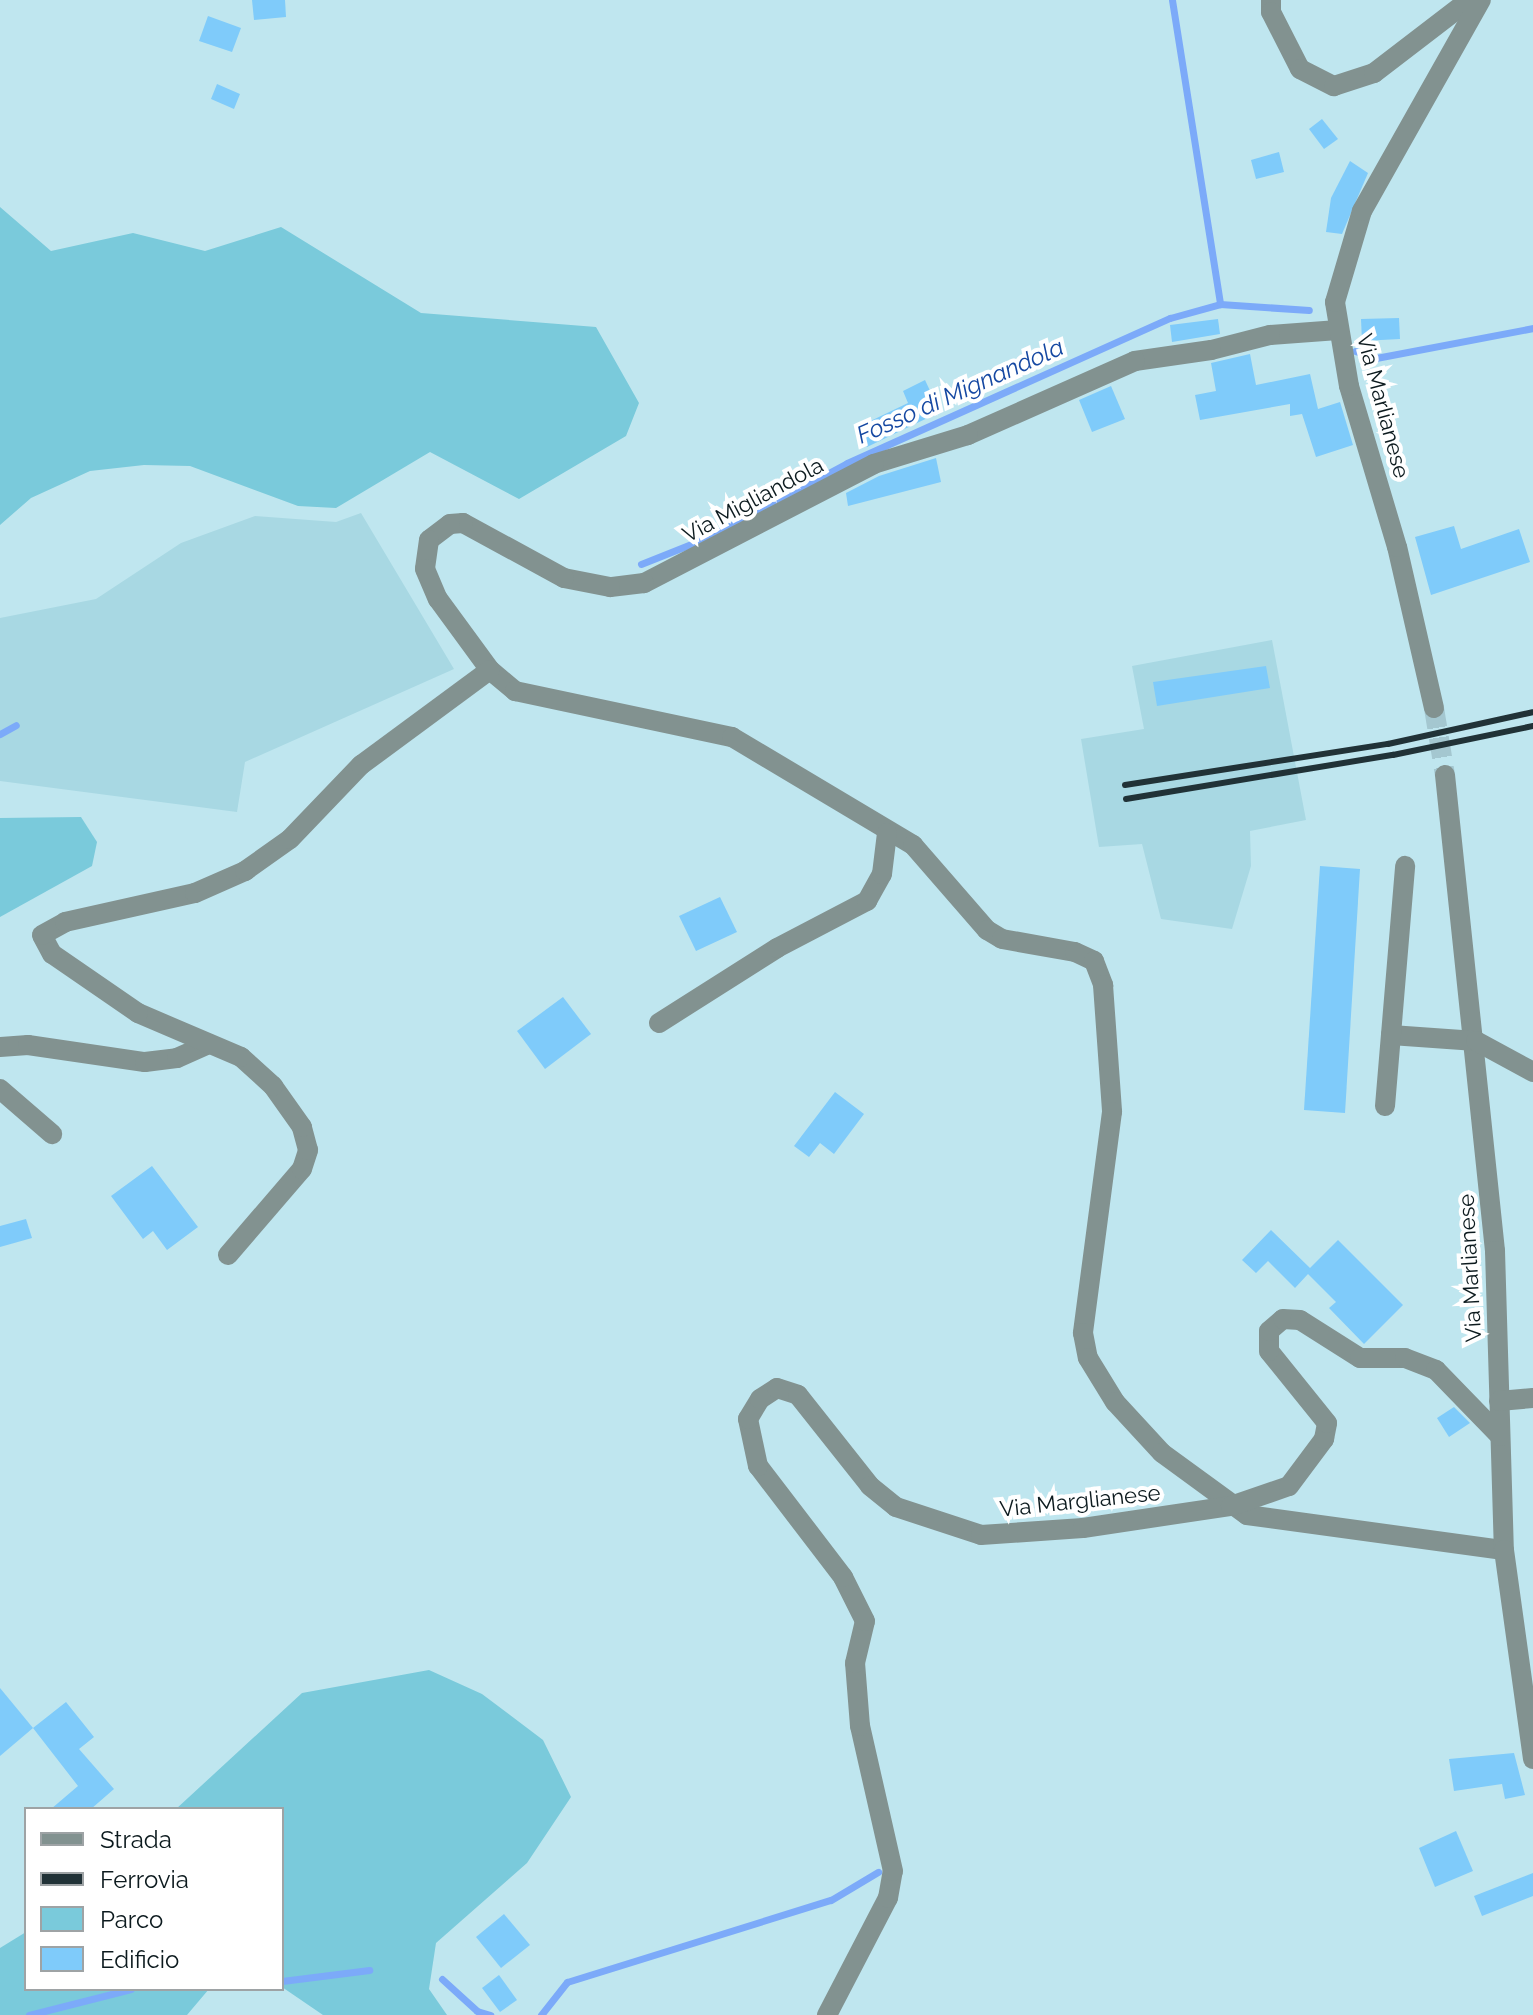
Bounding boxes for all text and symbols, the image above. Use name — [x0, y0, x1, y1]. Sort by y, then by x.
street label: Via Marlianese — [1351, 331, 1415, 481]
water label: Fosso di Mignandola — [852, 332, 1068, 450]
street label: Via Migliandola — [678, 452, 828, 548]
street label: Via Marlianese — [1453, 1193, 1487, 1343]
street label: Via Marglianese — [998, 1479, 1162, 1523]
legend — [24, 1807, 284, 1991]
text: Strada — [100, 1825, 172, 1854]
text: Ferrovia — [100, 1865, 189, 1894]
text: Parco — [100, 1905, 163, 1934]
text: Edificio — [100, 1945, 179, 1974]

